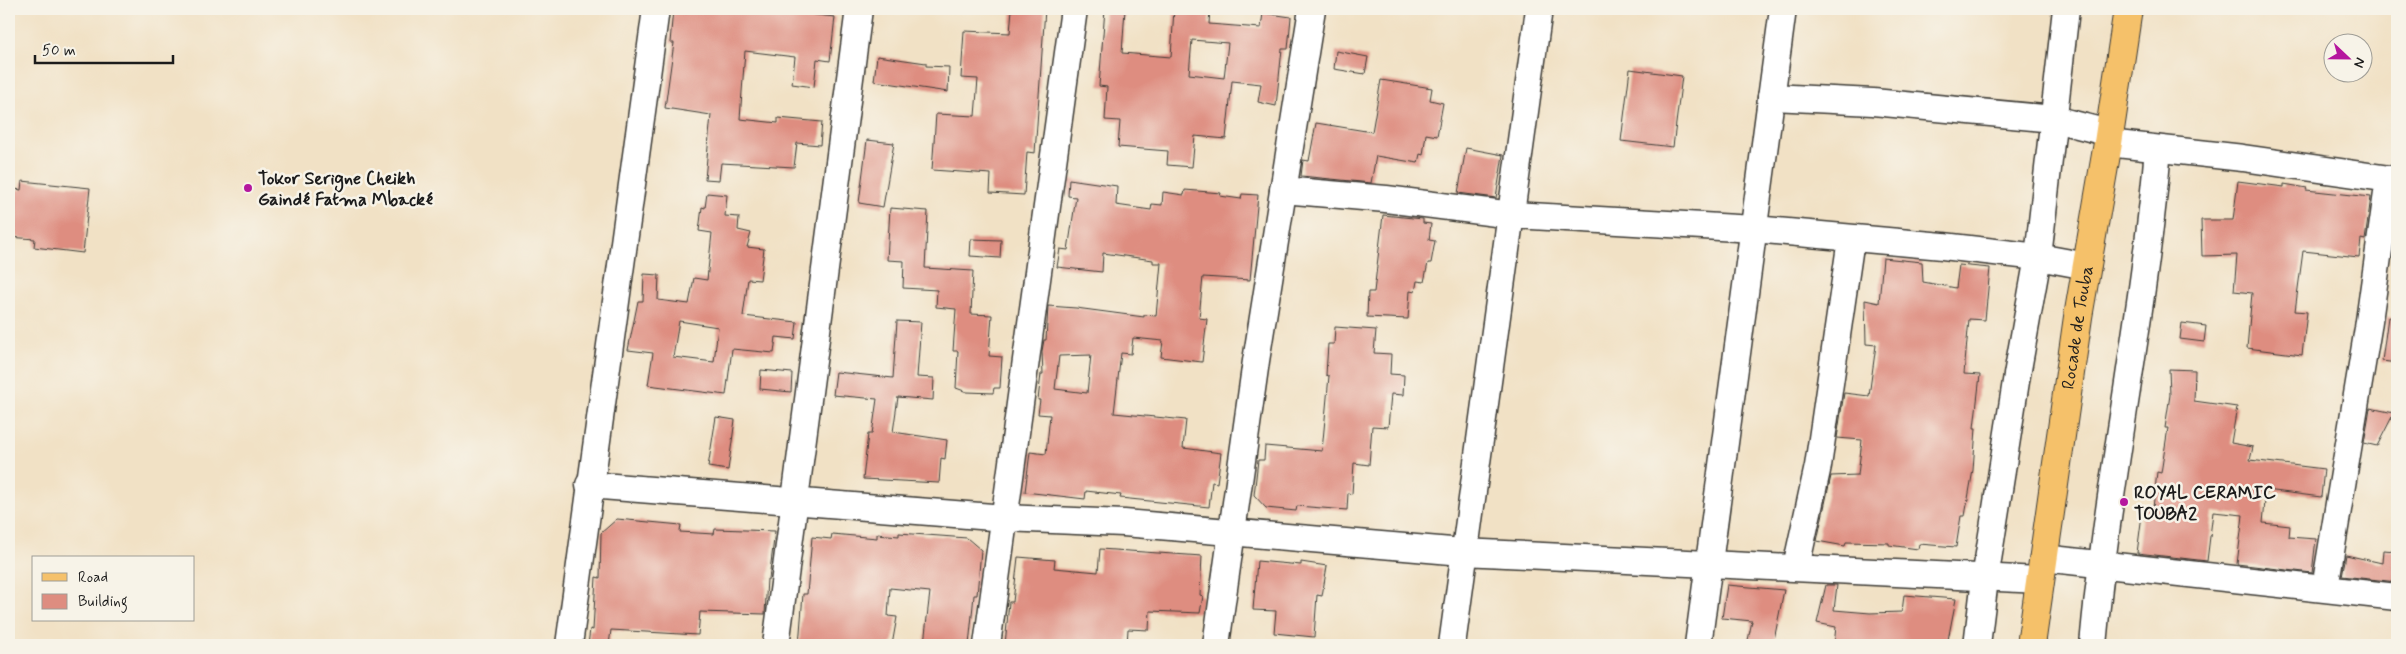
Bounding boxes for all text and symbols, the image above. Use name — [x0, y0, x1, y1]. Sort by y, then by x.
scale bar — [35, 32, 172, 64]
north arrow — [2324, 32, 2374, 82]
text: 50 m — [42, 41, 76, 61]
text: N — [2349, 55, 2369, 70]
place label: Tokor Serigne Cheikh Gaindé Fatma Mbacké — [258, 167, 433, 212]
marker: Tokor Serigne Cheikh Gaindé Fatma Mbacké — [242, 182, 254, 194]
street label: Rocade de Touba — [2057, 264, 2100, 391]
place label: ROYAL CERAMIC TOUBA2 — [2134, 481, 2276, 526]
marker: ROYAL CERAMIC TOUBA2 — [2118, 496, 2130, 508]
legend — [32, 556, 195, 622]
text: Road — [78, 568, 108, 588]
text: Building — [78, 592, 128, 613]

